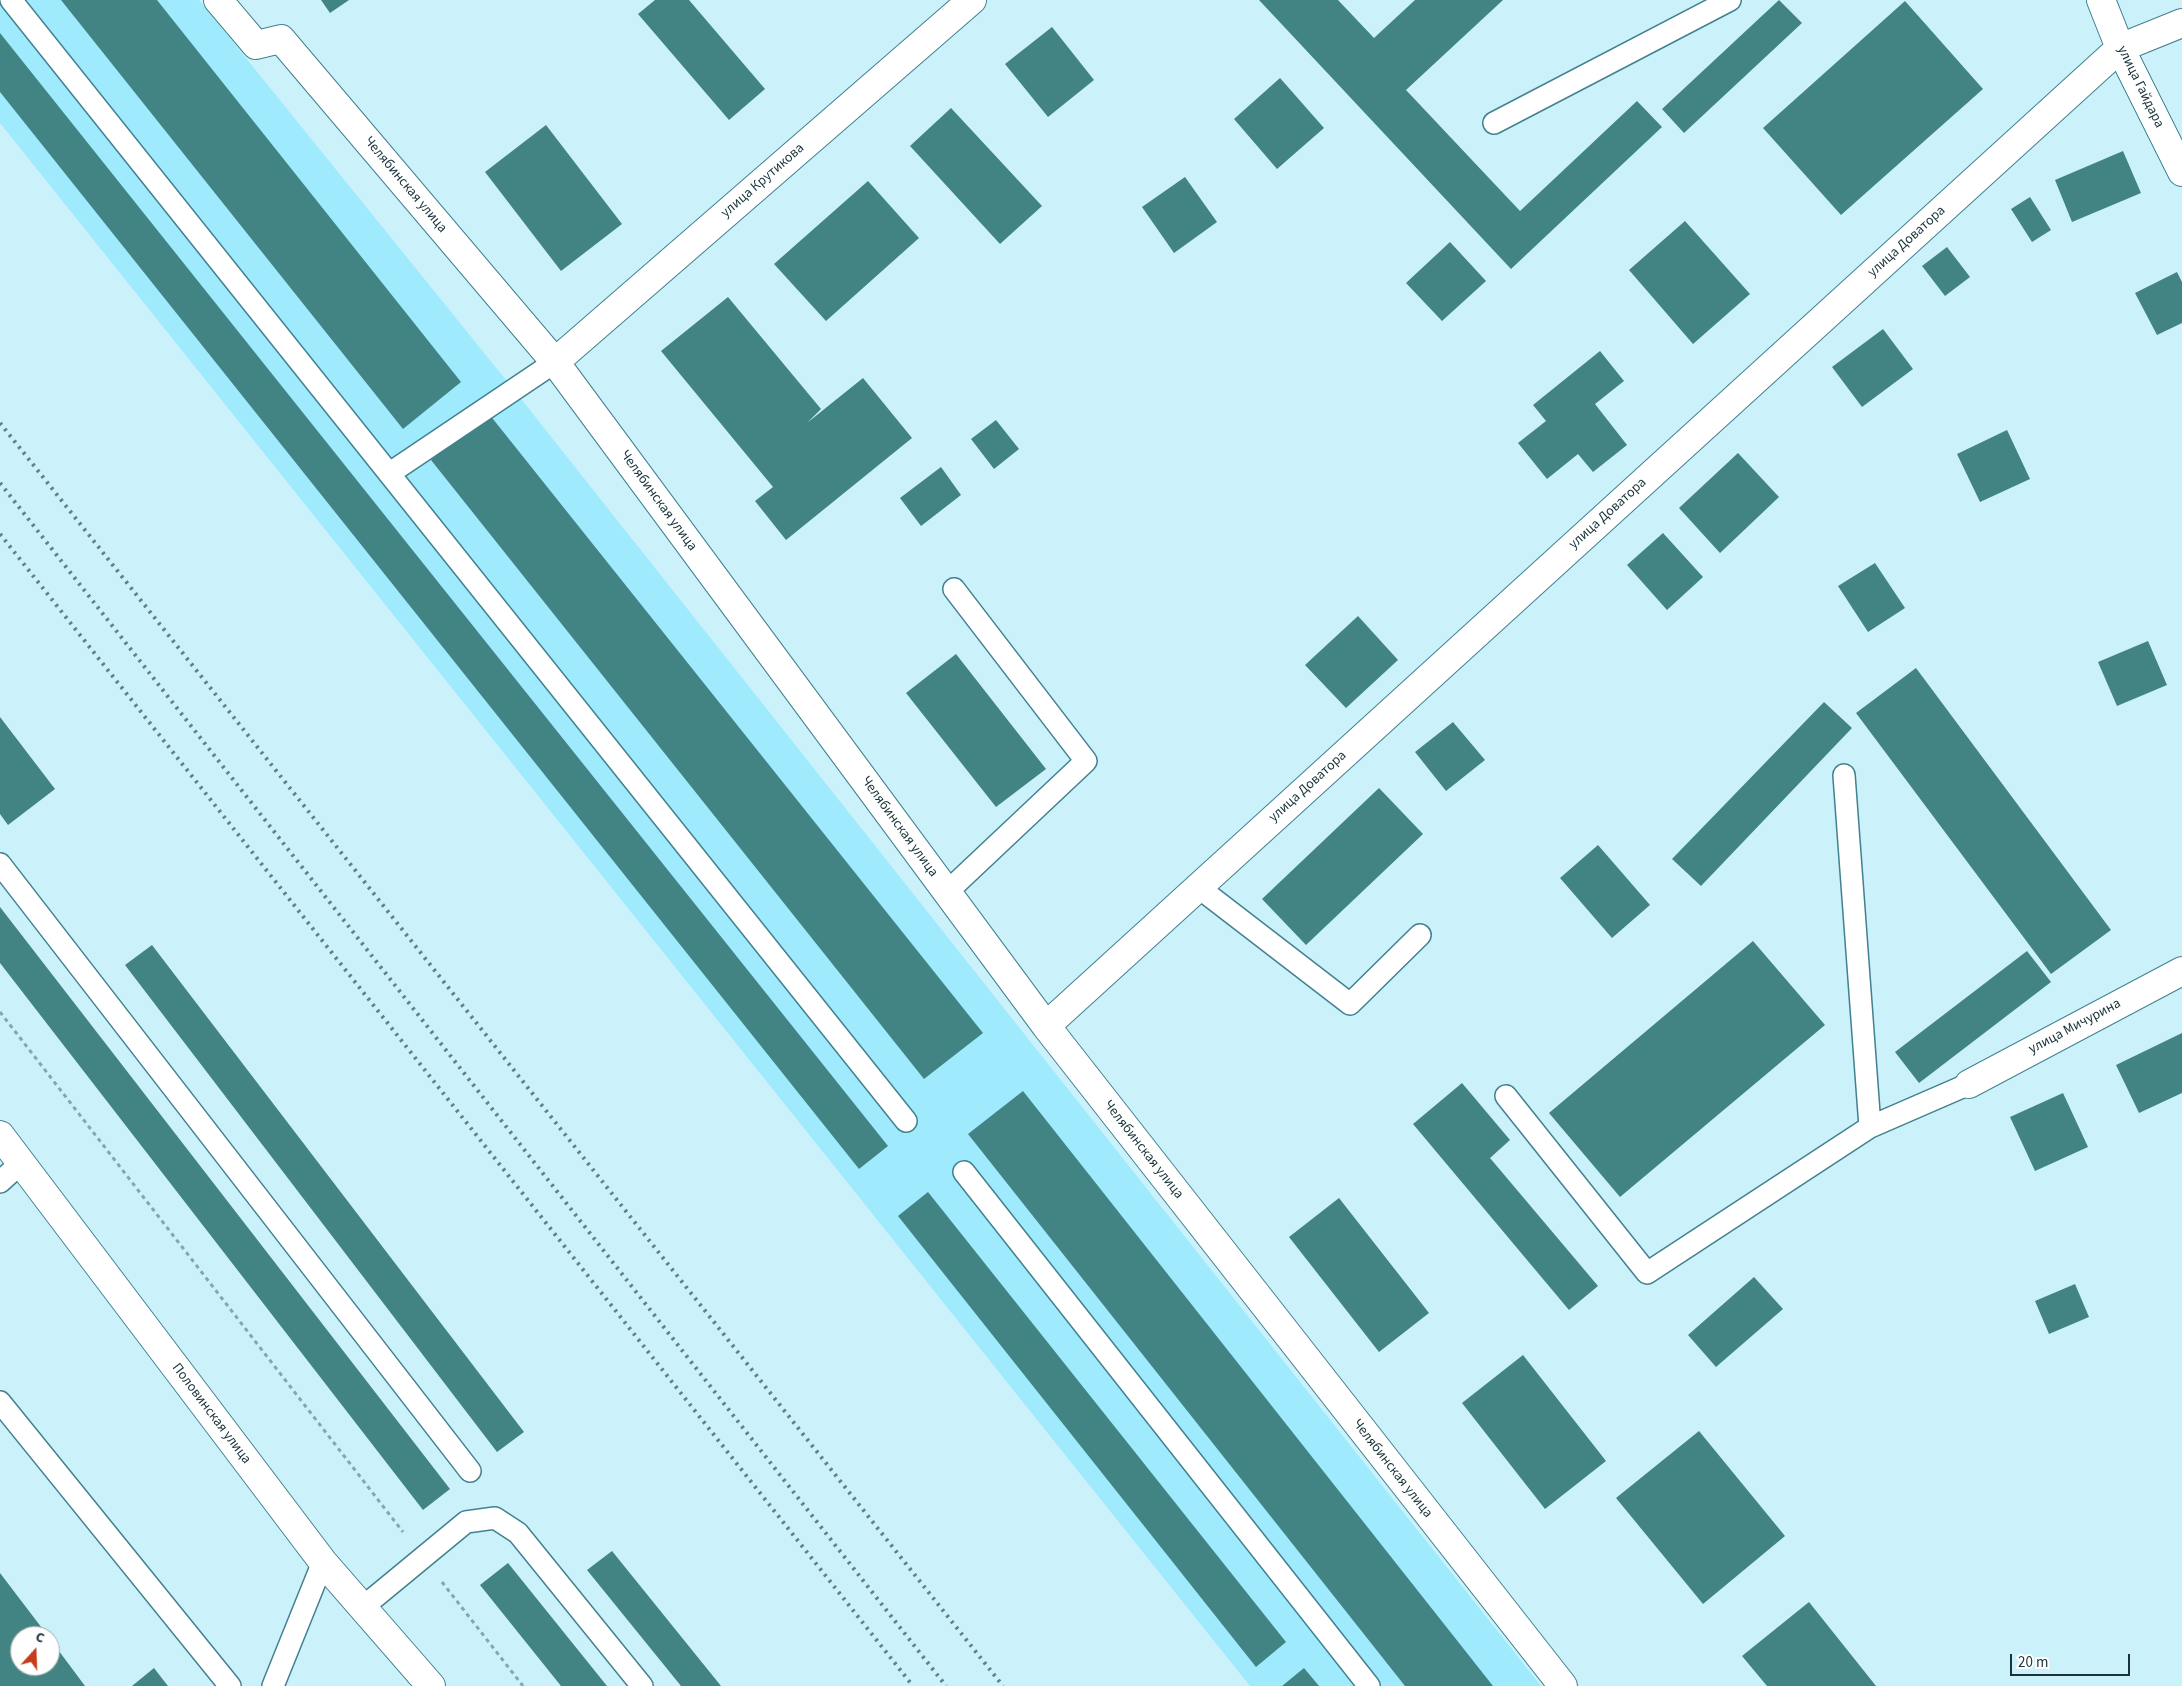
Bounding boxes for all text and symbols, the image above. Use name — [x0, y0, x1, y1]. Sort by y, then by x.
street label: улица Гайдара — [2113, 43, 2167, 131]
street label: Челябинская улица — [360, 134, 450, 236]
street label: улица Крутикова — [718, 140, 808, 222]
street label: улица Доватора — [1865, 203, 1949, 281]
street label: Челябинская улица — [616, 447, 700, 555]
street label: улица Доватора — [1566, 475, 1650, 553]
street label: улица Доватора — [1266, 748, 1350, 826]
street label: Челябинская улица — [857, 773, 941, 881]
street label: улица Мичурина — [2026, 996, 2124, 1058]
street label: Челябинская улица — [1099, 1097, 1187, 1203]
street label: Половинская улица — [168, 1360, 254, 1468]
street label: Челябинская улица — [1348, 1416, 1436, 1522]
north arrow — [10, 1626, 60, 1676]
text: С — [33, 1627, 47, 1649]
scale bar — [2012, 1644, 2132, 1676]
text: 20 m — [2018, 1652, 2048, 1673]

